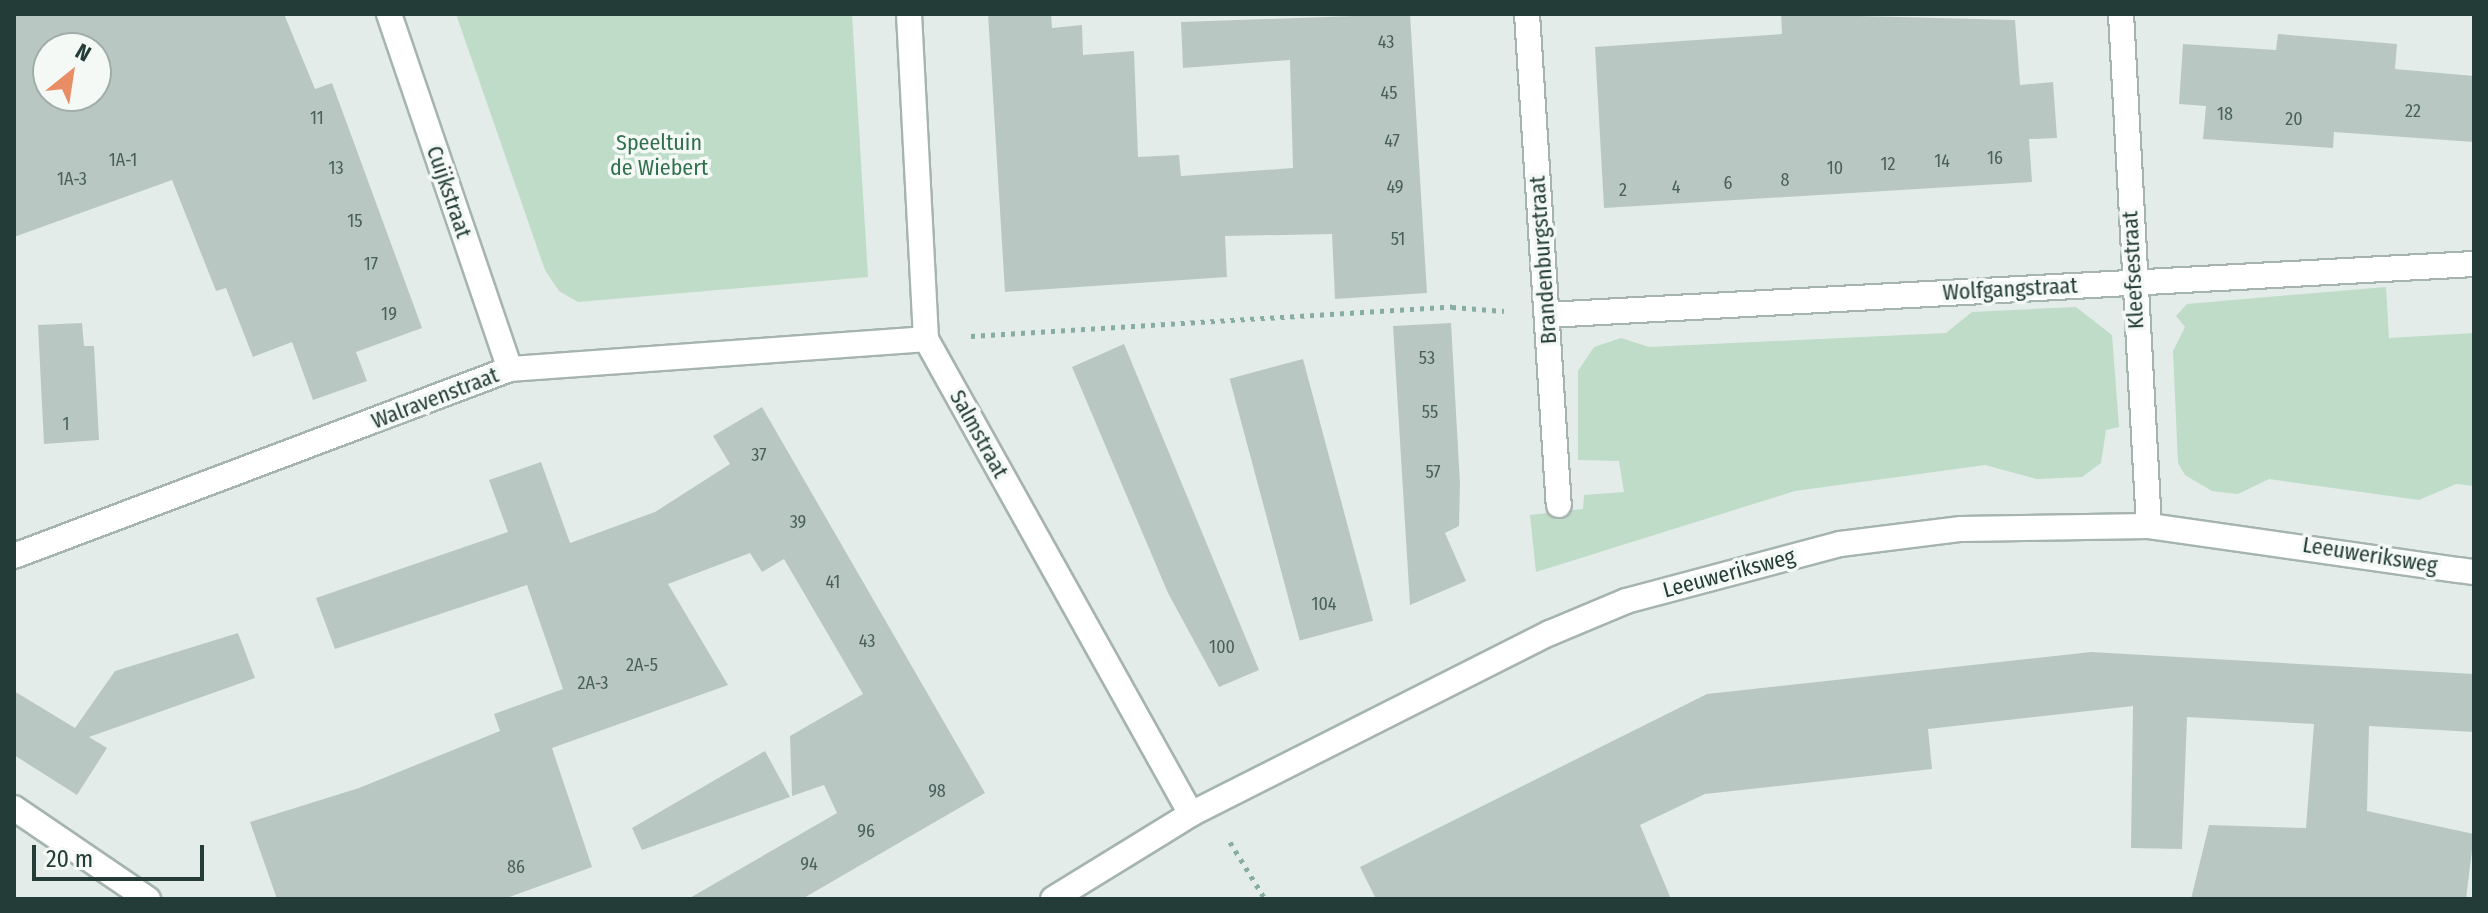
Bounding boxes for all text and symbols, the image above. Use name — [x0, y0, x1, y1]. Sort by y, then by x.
house number: 43 — [1378, 31, 1394, 53]
north arrow — [32, 32, 112, 112]
text: N — [71, 38, 96, 68]
house number: 45 — [1381, 82, 1397, 104]
house number: 22 — [2405, 100, 2421, 122]
house number: 18 — [2217, 103, 2233, 125]
house number: 11 — [310, 107, 324, 129]
house number: 20 — [2285, 108, 2303, 130]
park label: Speeltuin de Wiebert — [610, 129, 708, 180]
house number: 47 — [1384, 130, 1400, 152]
street label: Cuijkstraat — [421, 142, 477, 242]
house number: 16 — [1987, 147, 2003, 169]
house number: 1A-1 — [109, 149, 137, 171]
house number: 14 — [1934, 150, 1950, 172]
house number: 12 — [1881, 153, 1895, 175]
house number: 13 — [328, 157, 344, 179]
house number: 10 — [1827, 157, 1843, 179]
house number: 1A-3 — [57, 168, 87, 190]
house number: 8 — [1781, 169, 1789, 191]
house number: 6 — [1724, 172, 1732, 194]
street label: Brandenburgstraat — [1524, 175, 1562, 345]
house number: 49 — [1386, 176, 1404, 198]
house number: 4 — [1672, 176, 1680, 198]
house number: 2 — [1619, 179, 1627, 201]
house number: 15 — [347, 210, 363, 232]
street label: Kleefsestraat — [2117, 210, 2149, 330]
house number: 51 — [1391, 228, 1405, 250]
house number: 17 — [364, 253, 378, 275]
street label: Wolfgangstraat — [1942, 272, 2078, 306]
house number: 19 — [381, 303, 397, 325]
house number: 53 — [1419, 347, 1435, 369]
street label: Walravenstraat — [368, 362, 502, 434]
street label: Salmstraat — [944, 385, 1014, 483]
house number: 55 — [1422, 401, 1438, 423]
house number: 1 — [62, 413, 70, 435]
house number: 37 — [751, 444, 767, 466]
house number: 57 — [1425, 461, 1441, 483]
house number: 39 — [790, 511, 806, 533]
street label: Leeuweriksweg — [2301, 531, 2439, 579]
street label: Leeuweriksweg — [1660, 543, 1798, 603]
house number: 41 — [826, 571, 840, 593]
house number: 104 — [1311, 593, 1337, 615]
house number: 43 — [859, 630, 875, 652]
house number: 100 — [1209, 636, 1235, 658]
house number: 2A-5 — [626, 654, 658, 676]
house number: 2A-3 — [578, 672, 608, 694]
house number: 98 — [928, 780, 946, 802]
house number: 96 — [857, 820, 875, 842]
scale bar — [36, 829, 208, 879]
text: 20 m — [46, 845, 93, 873]
house number: 94 — [800, 853, 818, 875]
house number: 86 — [507, 856, 525, 878]

